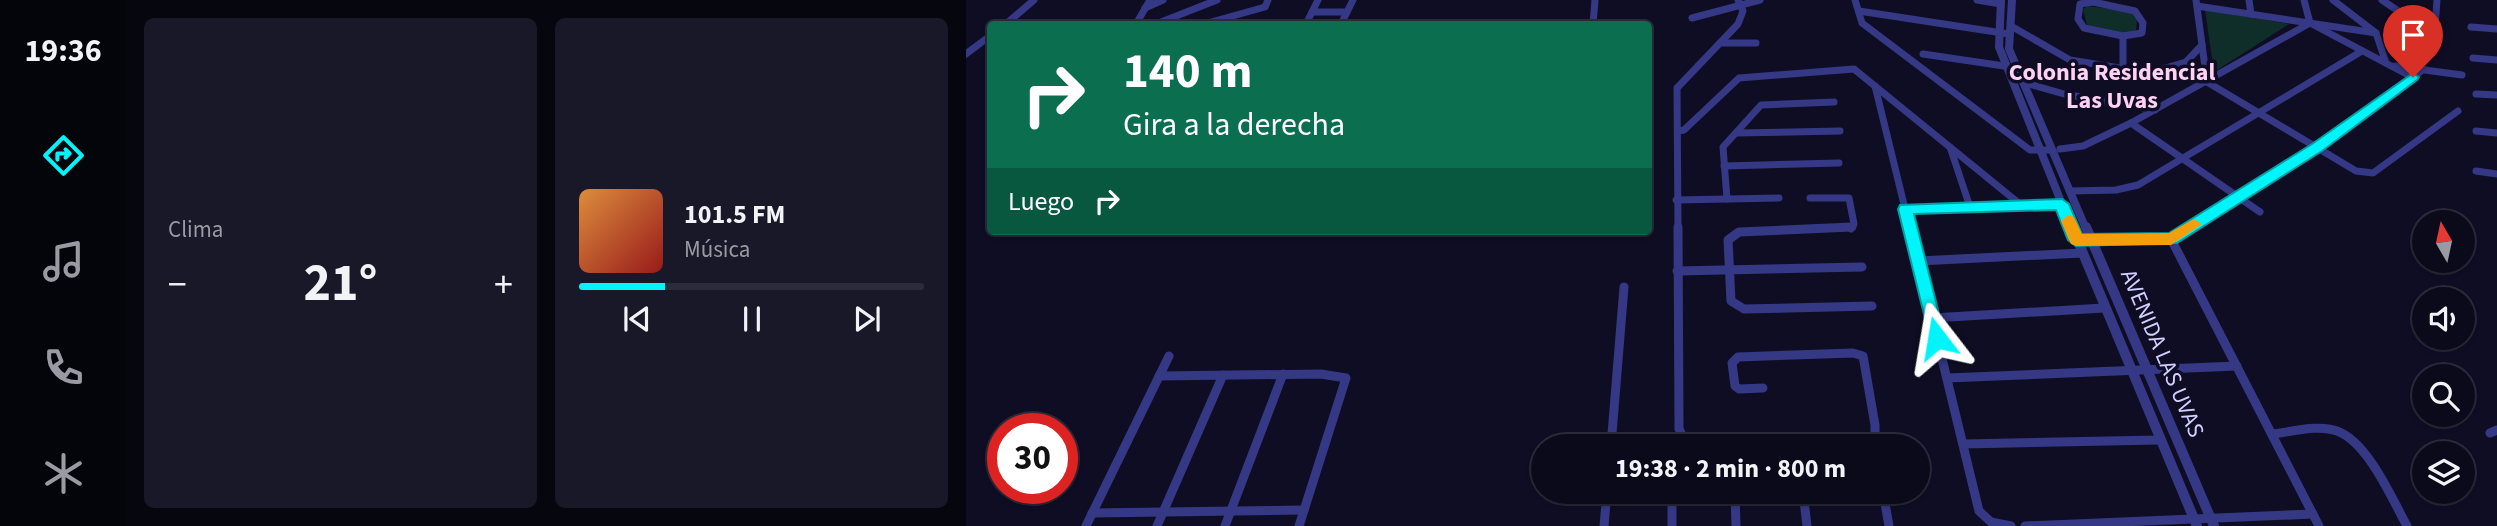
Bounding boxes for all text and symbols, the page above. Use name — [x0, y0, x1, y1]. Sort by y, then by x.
pin — [2383, 5, 2443, 77]
icon: arrive — [2394, 16, 2432, 54]
text: 19:36 — [24, 28, 102, 74]
text: 140 m — [1123, 37, 1252, 107]
icon: right — [1008, 49, 1099, 140]
district label: Colonia Residencial Las Uvas — [2009, 55, 2215, 118]
text: Gira a la derecha — [1123, 102, 1345, 148]
icon: directions — [39, 131, 88, 180]
icon: right — [1088, 182, 1126, 220]
text: Luego — [1008, 183, 1074, 220]
text: 101.5 FM — [684, 196, 785, 233]
north arrow — [2412, 210, 2474, 273]
map controls — [2412, 210, 2475, 504]
text: Clima — [168, 213, 223, 246]
text: Música — [684, 233, 750, 266]
icon: music — [39, 237, 88, 286]
text: 21° — [304, 247, 377, 321]
text: − — [168, 258, 187, 312]
text: + — [494, 258, 513, 312]
street label: AVENIDA LAS UVAS — [2112, 264, 2213, 442]
button: sound — [2412, 287, 2475, 350]
icon: previous — [618, 300, 656, 338]
icon: pause — [733, 300, 771, 338]
icon: next — [848, 300, 886, 338]
position arrow — [1900, 301, 1974, 375]
icon: phone — [39, 343, 88, 392]
button: search — [2412, 364, 2475, 427]
speed limit sign: 30 — [987, 413, 1078, 504]
button: layers — [2412, 441, 2475, 504]
icon: climate — [39, 449, 88, 498]
text: 19:38 · 2 min · 800 m — [1615, 450, 1846, 487]

